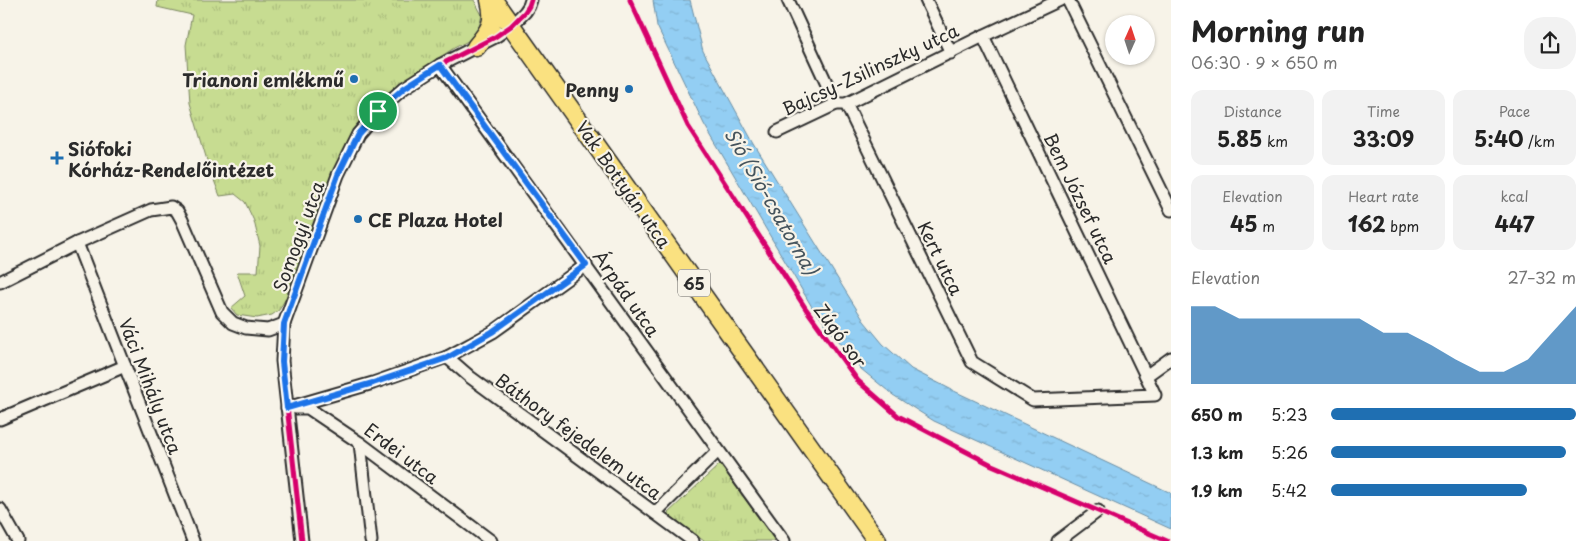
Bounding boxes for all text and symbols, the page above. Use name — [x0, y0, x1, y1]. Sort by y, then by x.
text: Morning run — [1191, 9, 1365, 52]
north arrow — [1105, 15, 1155, 65]
map controls — [1105, 15, 1155, 65]
street label: Bajcsy-Zsilinszky utca — [777, 16, 963, 122]
button: share — [1524, 17, 1576, 69]
text: 06:30 · 9 × 650 m — [1191, 50, 1338, 74]
place label: Trianoni emlékmű — [182, 66, 344, 93]
marker: Trianoni emlékmű — [348, 73, 360, 85]
place label: Penny — [565, 76, 619, 103]
marker: Penny — [623, 83, 635, 95]
pin — [357, 90, 399, 132]
icon: arrive — [364, 97, 392, 125]
text: Distance — [1223, 101, 1282, 122]
text: Time — [1367, 101, 1400, 122]
text: Pace — [1499, 101, 1530, 122]
street label: Vak Bottyán utca — [570, 115, 679, 254]
water label: Sió (Sió-csatorna) — [719, 122, 826, 281]
text: 5.85 — [1217, 122, 1262, 154]
text: 33:09 — [1353, 122, 1414, 154]
text: 5:40 — [1474, 122, 1524, 154]
street label: Bem József utca — [1038, 128, 1125, 269]
text: km — [1262, 131, 1288, 152]
text: /km — [1524, 131, 1555, 152]
place label: Siófoki Kórház-Rendelőintézet — [68, 135, 275, 183]
marker: Siófoki Kórház-Rendelőintézet — [50, 151, 64, 165]
street label: Somogyi utca — [265, 176, 331, 295]
text: Elevation — [1222, 186, 1283, 207]
text: Heart rate — [1348, 186, 1419, 207]
text: kcal — [1501, 186, 1528, 207]
place label: CE Plaza Hotel — [368, 206, 503, 233]
text: 45 — [1230, 207, 1258, 239]
text: 162 — [1348, 207, 1386, 239]
text: 447 — [1494, 207, 1535, 239]
marker: CE Plaza Hotel — [352, 213, 364, 225]
street label: Kert utca — [912, 216, 971, 300]
text: m — [1258, 216, 1275, 237]
text: bpm — [1386, 216, 1419, 237]
street label: Árpád utca — [587, 244, 667, 343]
text: Elevation — [1191, 265, 1260, 289]
text: 27–32 m — [1508, 265, 1576, 289]
road number: 65 — [678, 270, 710, 296]
street label: Zúgó sor — [808, 297, 874, 373]
street label: Váci Mihály utca — [113, 314, 190, 459]
street label: Báthory fejedelem utca — [490, 366, 668, 506]
text: 650 m — [1191, 402, 1243, 426]
text: 5:23 — [1271, 402, 1308, 426]
street label: Erdei utca — [359, 416, 445, 490]
text: 1.3 km — [1191, 440, 1243, 464]
text: 5:26 — [1271, 440, 1308, 464]
text: 1.9 km — [1191, 478, 1243, 502]
text: 5:42 — [1271, 478, 1307, 502]

